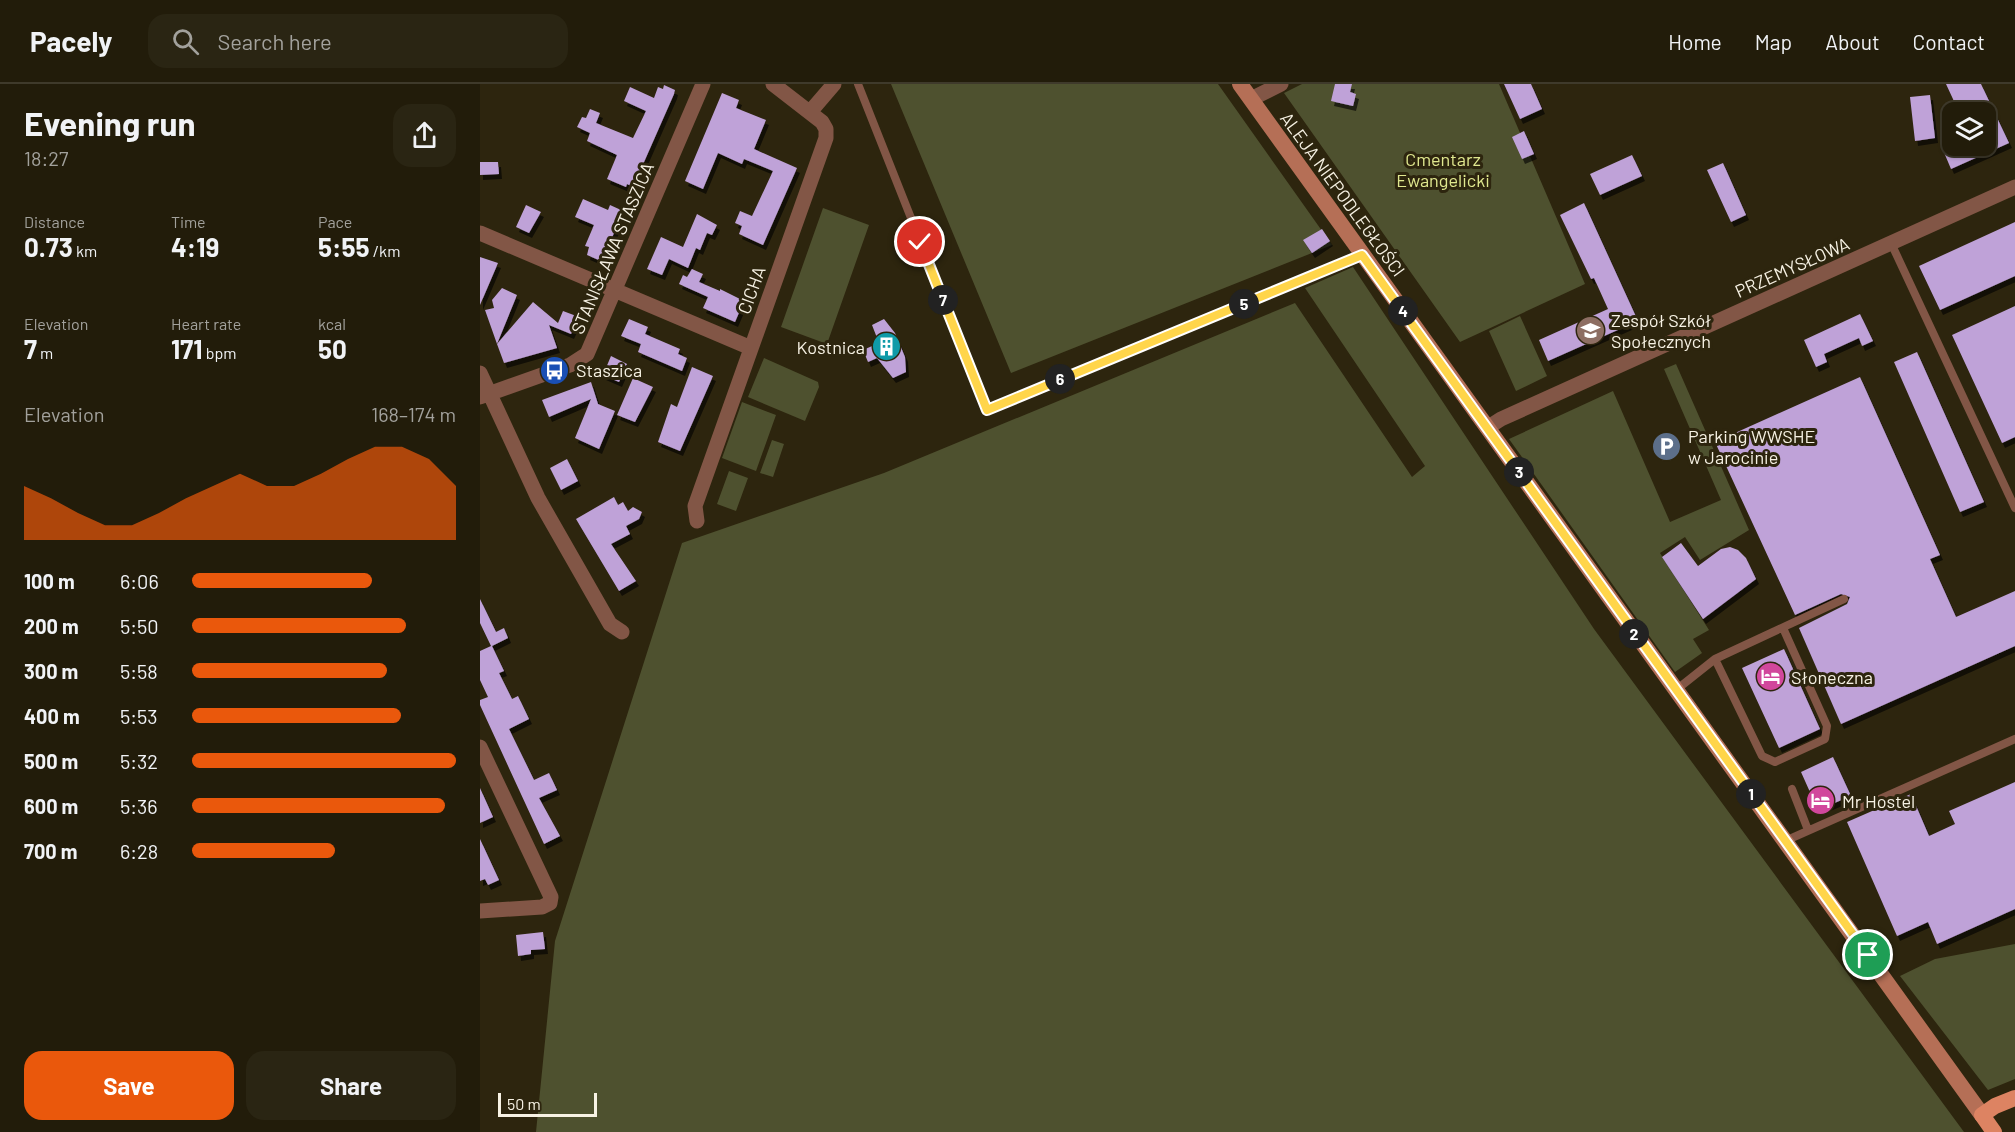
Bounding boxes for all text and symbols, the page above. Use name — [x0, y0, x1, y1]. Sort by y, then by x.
search box — [148, 14, 568, 68]
text: Pacely — [30, 24, 112, 58]
icon: search — [169, 25, 202, 58]
text: Search here — [217, 28, 332, 54]
text: Home — [1668, 29, 1722, 54]
text: Map — [1755, 29, 1792, 54]
text: About — [1825, 29, 1880, 54]
text: Contact — [1913, 29, 1985, 54]
map controls — [1942, 102, 1996, 156]
button: layers — [1942, 102, 1996, 156]
text: Evening run — [24, 103, 196, 143]
button: share — [393, 104, 456, 167]
street label: ALEJA NIEPODLEGŁOŚCI — [1276, 108, 1410, 280]
text: 18:27 — [24, 146, 68, 170]
park label: Cmentarz Ewangelicki — [1396, 148, 1490, 191]
street label: STANISŁAWA STASZICA — [566, 159, 658, 337]
text: Distance — [24, 212, 85, 231]
text: Time — [171, 212, 206, 231]
text: Pace — [318, 212, 352, 231]
pin — [894, 216, 945, 267]
icon: check — [903, 225, 936, 258]
text: 0.73 — [24, 231, 73, 262]
text: 4:19 — [171, 231, 219, 262]
text: 5:55 — [318, 231, 370, 262]
street label: PRZEMYSŁOWA — [1731, 232, 1853, 302]
text: km — [73, 241, 97, 260]
text: /km — [370, 241, 400, 260]
street label: CICHA — [732, 263, 770, 317]
pin: 7 — [928, 285, 958, 315]
pin: 5 — [1229, 289, 1259, 319]
text: 7 — [939, 290, 947, 309]
text: 5 — [1240, 294, 1248, 313]
pin: 4 — [1388, 296, 1418, 326]
text: 4 — [1398, 301, 1408, 320]
place label: Zespół Szkół Społecznych — [1611, 309, 1711, 352]
text: Elevation — [24, 314, 88, 333]
text: Heart rate — [171, 314, 241, 333]
text: kcal — [318, 314, 346, 333]
school or university icon: Zespół Szkół Społecznych — [1574, 314, 1606, 346]
building icon: Kostnica — [870, 331, 902, 363]
text: 7 — [24, 333, 37, 364]
text: 171 — [171, 333, 203, 364]
text: 50 — [318, 333, 347, 364]
place label: Kostnica — [796, 336, 865, 358]
text: m — [37, 343, 53, 362]
text: bpm — [203, 343, 237, 362]
bus stop icon: Staszica — [539, 354, 571, 386]
place label: Staszica — [576, 359, 642, 381]
pin: 6 — [1045, 364, 1075, 394]
text: 6 — [1056, 369, 1064, 388]
text: Elevation — [24, 402, 105, 426]
text: 168–174 m — [371, 402, 456, 426]
place label: Parking WWSHE w Jarocinie — [1688, 425, 1816, 468]
parking icon: Parking WWSHE w Jarocinie — [1651, 430, 1683, 462]
pin: 3 — [1504, 457, 1534, 487]
text: 3 — [1515, 462, 1523, 481]
text: 100 m — [24, 569, 75, 593]
text: 6:06 — [120, 569, 159, 593]
text: 200 m — [24, 614, 79, 638]
text: 5:50 — [120, 614, 159, 638]
pin: 2 — [1619, 619, 1649, 649]
text: 2 — [1630, 624, 1638, 643]
text: 300 m — [24, 659, 78, 683]
text: 5:58 — [120, 659, 158, 683]
hotel icon: Słoneczna — [1754, 661, 1786, 693]
place label: Słoneczna — [1791, 666, 1873, 688]
text: 400 m — [24, 704, 80, 728]
text: 5:53 — [120, 704, 158, 728]
text: 500 m — [24, 749, 78, 773]
text: 5:32 — [120, 749, 158, 773]
pin: 1 — [1736, 779, 1766, 809]
text: 1 — [1748, 784, 1754, 803]
hotel icon: Mr Hostel — [1805, 785, 1837, 817]
place label: Mr Hostel — [1842, 790, 1915, 812]
text: 600 m — [24, 794, 78, 818]
text: 5:36 — [120, 794, 158, 818]
text: 700 m — [24, 839, 77, 863]
text: 6:28 — [120, 839, 158, 863]
pin — [1842, 929, 1893, 980]
icon: arrive — [1851, 938, 1884, 971]
button: Save — [24, 1051, 234, 1120]
button: Share — [246, 1051, 456, 1120]
scale bar — [498, 1090, 597, 1118]
text: 50 m — [507, 1094, 541, 1113]

